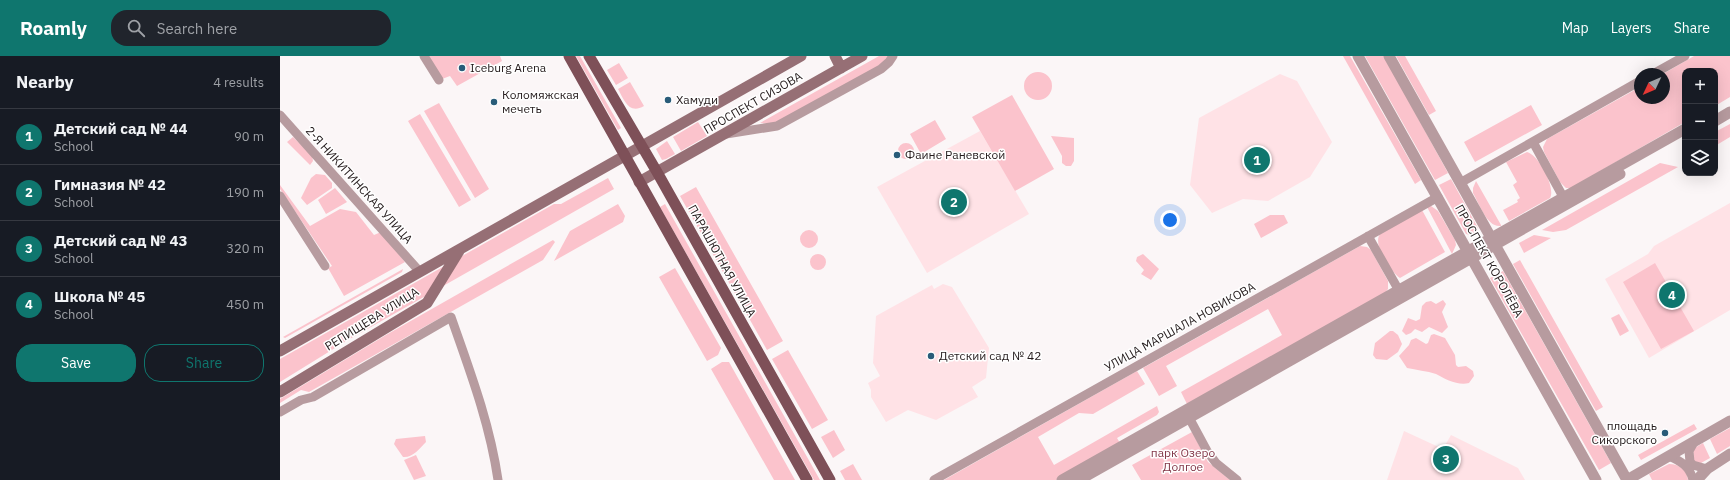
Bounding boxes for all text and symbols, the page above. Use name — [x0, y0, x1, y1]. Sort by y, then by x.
search box — [111, 10, 391, 46]
text: Roamly — [20, 16, 87, 40]
icon: search — [125, 17, 147, 39]
text: Search here — [157, 19, 237, 38]
text: Map — [1562, 19, 1589, 37]
text: Layers — [1611, 19, 1652, 37]
text: Share — [1674, 19, 1710, 37]
place label: Iceburg Arena — [470, 60, 547, 75]
marker: Iceburg Arena — [457, 63, 467, 73]
street label: ПРОСПЕКТ СИЗОВА — [701, 68, 805, 137]
north arrow — [1634, 68, 1670, 104]
map controls — [1682, 68, 1718, 176]
button: + — [1682, 68, 1718, 104]
text: Nearby — [16, 71, 74, 93]
text: 4 results — [213, 74, 264, 91]
place label: Коломяжская мечеть — [502, 87, 579, 116]
place label: Хамуди — [676, 92, 718, 107]
marker: Хамуди — [663, 95, 673, 105]
marker: Коломяжская мечеть — [489, 97, 499, 107]
button: − — [1682, 104, 1718, 140]
text: Детский сад № 44 — [54, 119, 187, 138]
street label: 2-Я НИКИТИНСКАЯ УЛИЦА — [303, 123, 416, 247]
text: 1 — [25, 128, 33, 145]
text: 90 m — [234, 128, 264, 145]
text: School — [54, 138, 94, 155]
button: layers — [1682, 140, 1718, 176]
pin: 1 — [1244, 145, 1270, 175]
place label: Фаине Раневской — [905, 147, 1005, 162]
marker: Фаине Раневской — [892, 150, 902, 160]
text: Гимназия № 42 — [54, 175, 166, 194]
text: 2 — [25, 184, 33, 201]
text: 190 m — [226, 184, 264, 201]
pin: 2 — [941, 187, 967, 217]
text: School — [54, 194, 94, 211]
street label: ПАРАШЮТНАЯ УЛИЦА — [685, 202, 760, 320]
street label: ПРОСПЕКТ КОРОЛЁВА — [1452, 202, 1527, 320]
your location — [1160, 210, 1180, 230]
text: Детский сад № 43 — [54, 231, 187, 250]
text: 3 — [25, 240, 33, 257]
text: 320 m — [226, 240, 264, 257]
text: School — [54, 250, 94, 267]
street label: УЛИЦА МАРШАЛА НОВИКОВА — [1102, 279, 1258, 374]
pin: 4 — [1659, 280, 1685, 310]
street label: РЕПИЩЕВА УЛИЦА — [322, 283, 422, 354]
text: Школа № 45 — [54, 287, 145, 306]
text: 4 — [25, 296, 33, 313]
text: 450 m — [226, 296, 264, 313]
text: School — [54, 306, 94, 323]
button: Save — [16, 344, 136, 382]
button: Share — [144, 344, 264, 382]
place label: Детский сад № 42 — [939, 348, 1041, 363]
marker: Детский сад № 42 — [926, 351, 936, 361]
place label: площадь Сикорского — [1592, 418, 1657, 447]
marker: площадь Сикорского — [1660, 428, 1670, 438]
pin: 3 — [1433, 444, 1459, 474]
park label: парк Озеро Долгое — [1151, 445, 1215, 474]

